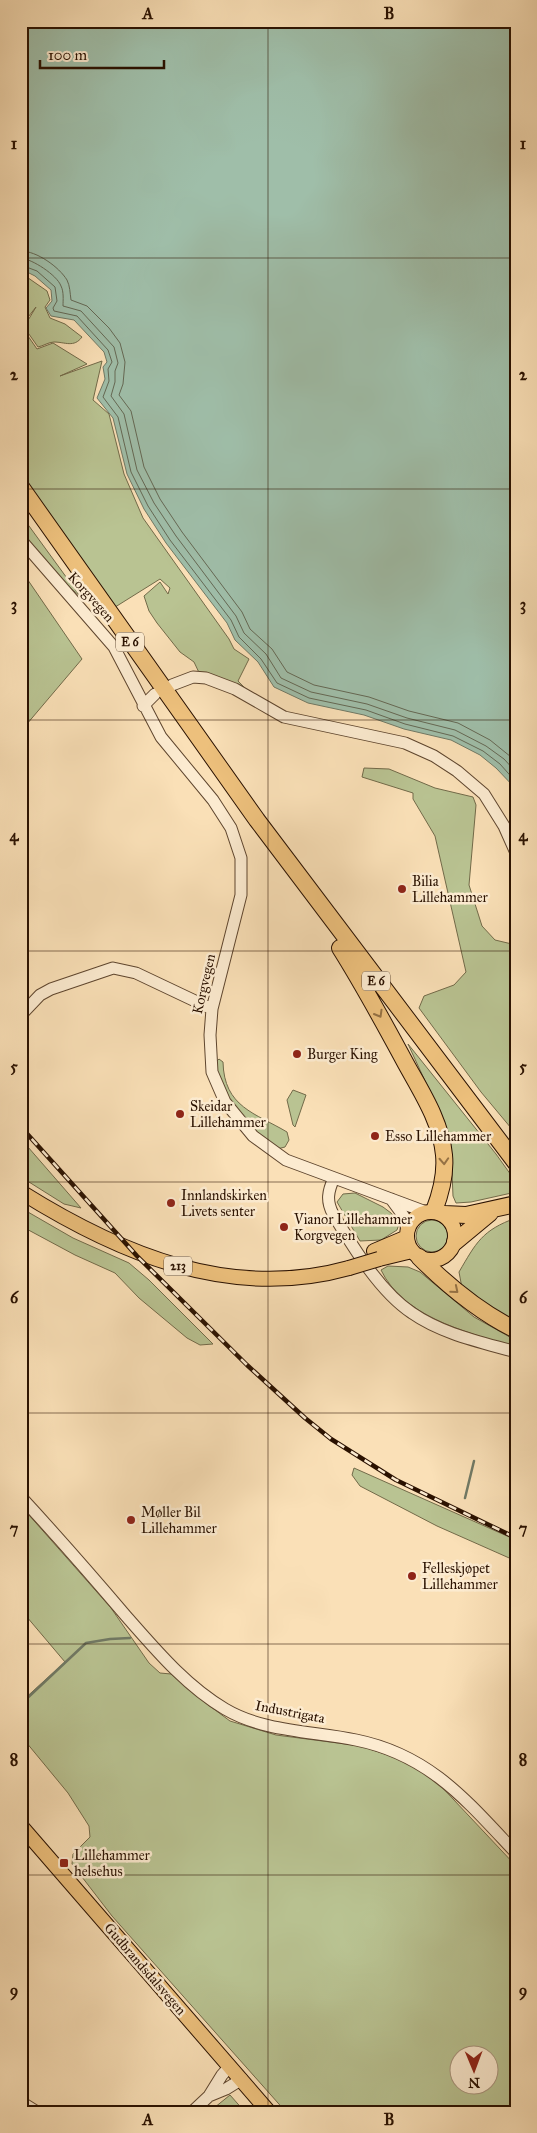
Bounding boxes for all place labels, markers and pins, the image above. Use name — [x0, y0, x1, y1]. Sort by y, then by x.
place label: Bilia Lillehammer — [412, 873, 489, 906]
marker: Bilia Lillehammer — [396, 883, 408, 895]
place label: Burger King — [307, 1046, 378, 1063]
marker: Burger King — [291, 1048, 303, 1060]
place label: Skeidar Lillehammer — [190, 1098, 267, 1131]
marker: Skeidar Lillehammer — [174, 1108, 186, 1120]
place label: Esso Lillehammer — [385, 1128, 492, 1145]
marker: Esso Lillehammer — [369, 1130, 381, 1142]
place label: Innlandskirken Livets senter — [181, 1187, 267, 1220]
marker: Innlandskirken Livets senter — [165, 1197, 177, 1209]
place label: Vianor Lillehammer Korgvegen — [293, 1211, 413, 1244]
marker: Vianor Lillehammer Korgvegen — [278, 1221, 290, 1233]
place label: Møller Bil Lillehammer — [141, 1504, 218, 1537]
marker: Møller Bil Lillehammer — [125, 1514, 137, 1526]
place label: Felleskjøpet Lillehammer — [422, 1560, 499, 1593]
marker: Felleskjøpet Lillehammer — [406, 1570, 418, 1582]
place label: Lillehammer helsehus — [74, 1847, 151, 1880]
marker: Lillehammer helsehus — [58, 1857, 70, 1869]

